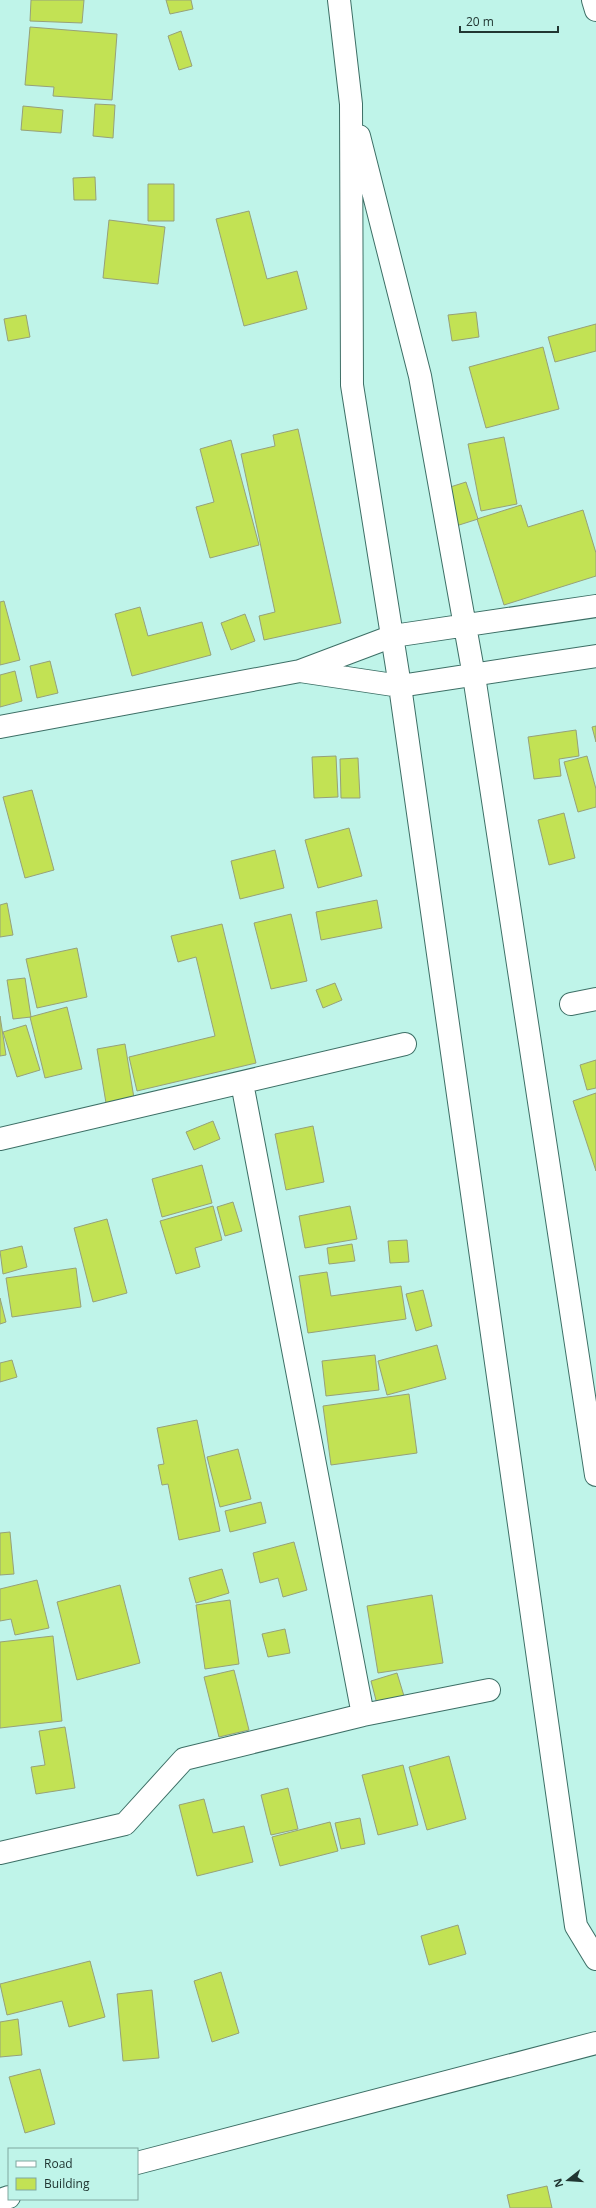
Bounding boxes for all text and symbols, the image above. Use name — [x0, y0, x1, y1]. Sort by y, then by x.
scale bar — [460, 8, 558, 34]
text: 20 m — [466, 13, 494, 30]
legend — [8, 2148, 138, 2200]
text: Road — [44, 2155, 73, 2172]
north arrow — [548, 2160, 588, 2200]
text: Building — [44, 2175, 90, 2192]
text: N — [549, 2177, 566, 2190]

